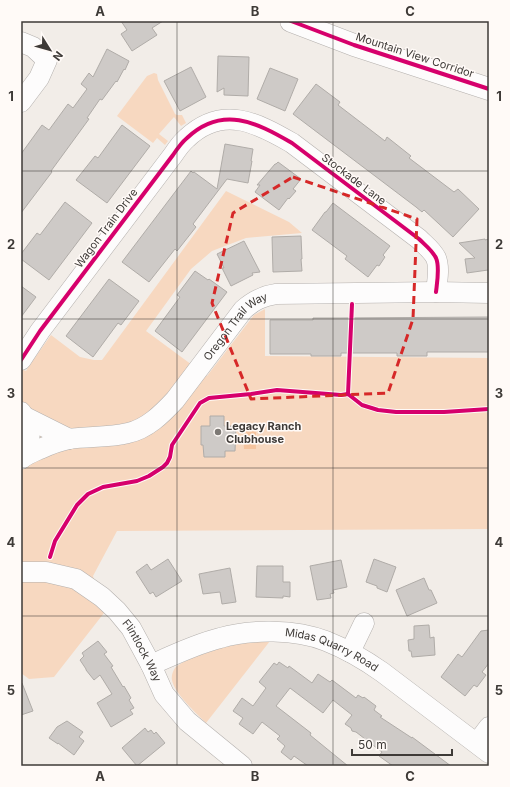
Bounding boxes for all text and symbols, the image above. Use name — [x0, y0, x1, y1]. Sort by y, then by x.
text: A — [95, 3, 105, 19]
text: B — [251, 3, 260, 19]
text: C — [405, 3, 415, 19]
street label: Mountain View Corridor — [354, 29, 476, 81]
north arrow — [30, 30, 70, 70]
text: N — [50, 48, 66, 64]
text: 1 — [8, 88, 14, 104]
text: 1 — [496, 88, 502, 104]
street label: Stockade Lane — [319, 150, 389, 208]
street label: Wagon Train Drive — [72, 186, 140, 270]
text: 2 — [7, 236, 15, 252]
text: 2 — [495, 236, 503, 252]
street label: Oregon Trail Way — [200, 289, 269, 363]
text: 3 — [7, 385, 15, 401]
text: 3 — [495, 385, 503, 401]
place label: Legacy Ranch Clubhouse — [226, 419, 301, 446]
marker: Legacy Ranch Clubhouse — [213, 427, 223, 437]
text: 4 — [7, 534, 16, 550]
text: 4 — [495, 534, 504, 550]
street label: Flintlock Way — [120, 616, 165, 684]
street label: Midas Quarry Road — [284, 625, 381, 675]
text: 5 — [7, 682, 15, 698]
text: 5 — [495, 682, 503, 698]
scale bar — [352, 731, 452, 757]
text: 50 m — [358, 737, 387, 752]
text: A — [95, 768, 105, 784]
text: B — [251, 768, 260, 784]
text: C — [405, 768, 415, 784]

